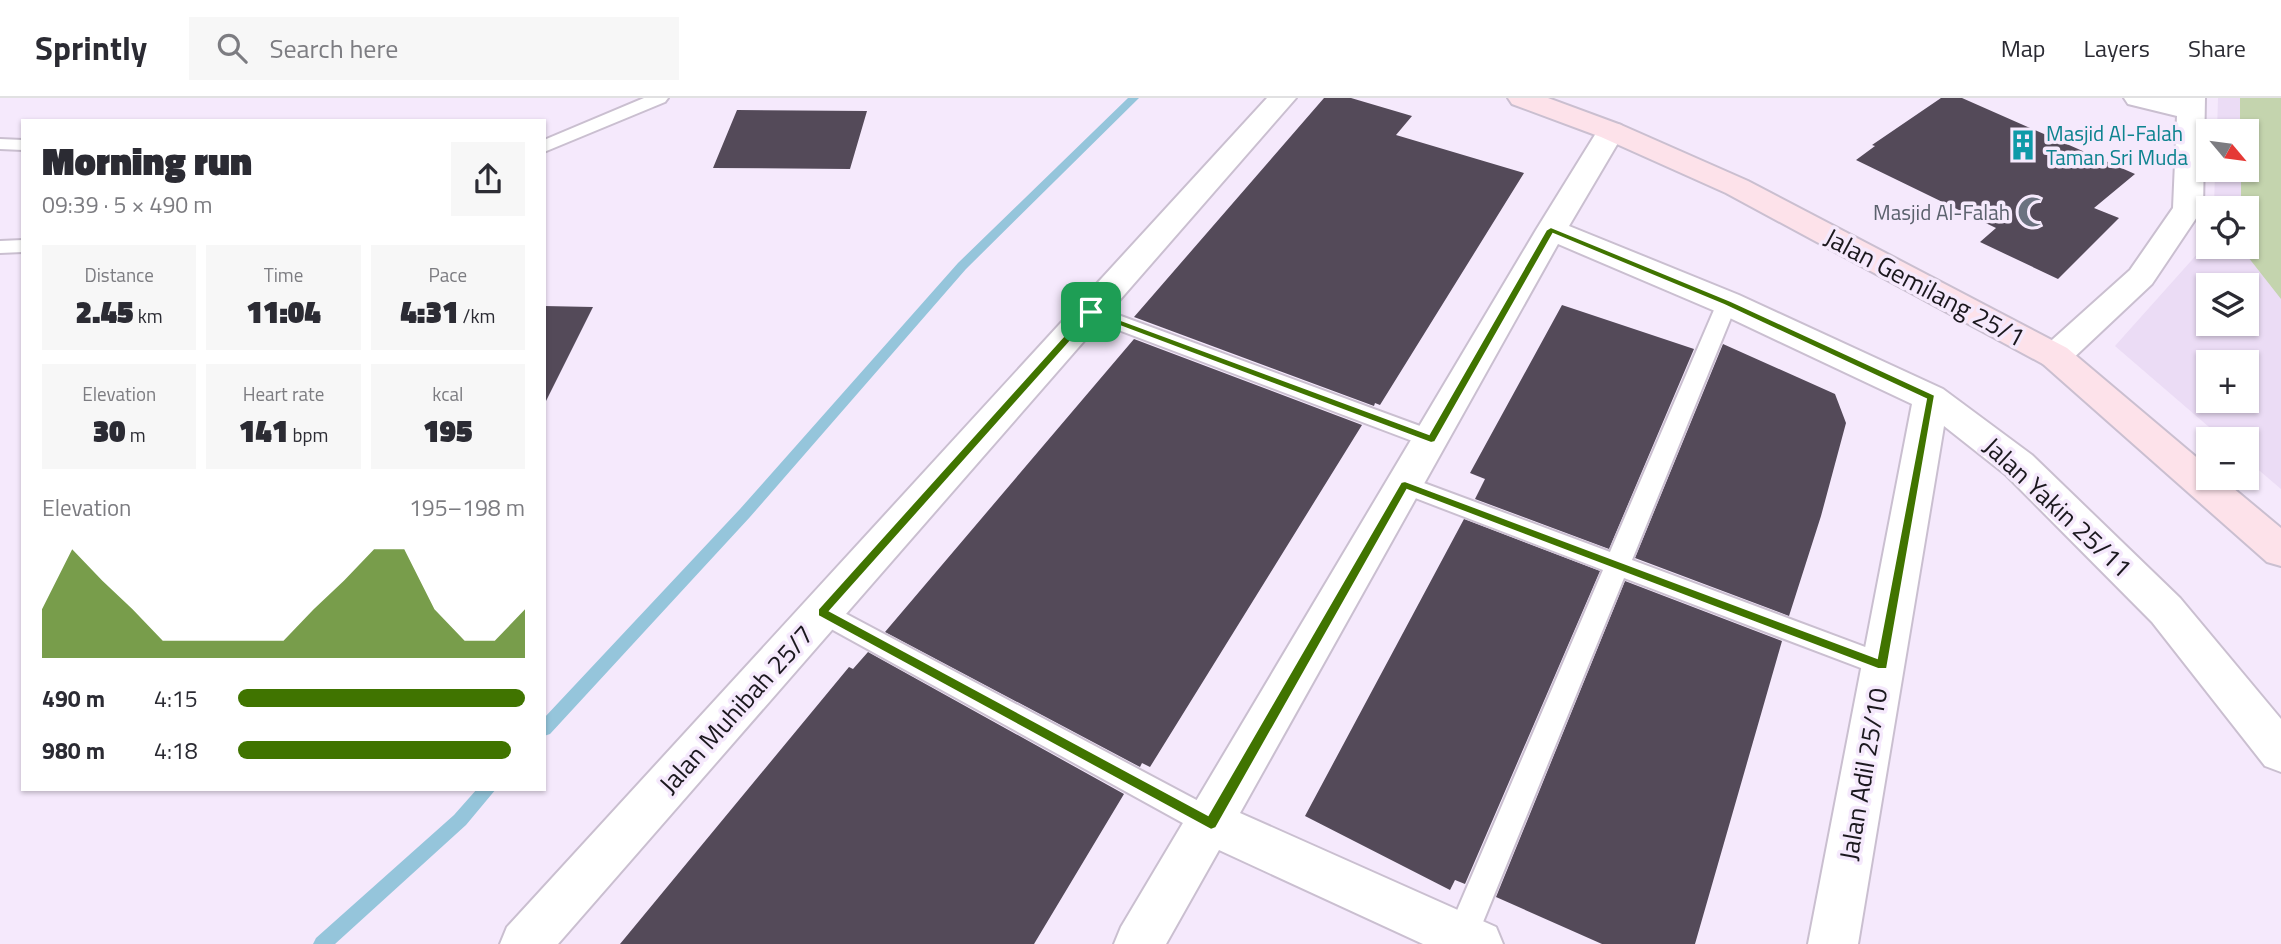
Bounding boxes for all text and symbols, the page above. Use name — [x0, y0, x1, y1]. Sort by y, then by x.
search box — [189, 17, 679, 80]
text: Sprintly — [35, 23, 147, 73]
icon: search — [213, 29, 251, 67]
text: Search here — [269, 29, 398, 68]
text: Map — [2001, 30, 2046, 66]
text: Layers — [2084, 30, 2150, 66]
text: Share — [2188, 30, 2246, 66]
place label: Masjid Al-Falah Taman Sri Muda — [2046, 117, 2188, 173]
north arrow — [2196, 119, 2259, 182]
map controls — [2196, 119, 2259, 490]
building icon: Masjid Al-Falah Taman Sri Muda — [2006, 128, 2040, 162]
text: Morning run — [42, 132, 252, 190]
button: share — [451, 142, 525, 216]
text: 09:39 · 5 × 490 m — [42, 187, 212, 222]
mosque icon: Masjid Al-Falah — [2016, 195, 2050, 229]
place label: Masjid Al-Falah — [1873, 196, 2010, 228]
button: locate — [2196, 196, 2259, 259]
street label: Jalan Gemilang 25/1 — [1818, 218, 2032, 356]
text: Distance — [84, 260, 154, 289]
text: Time — [264, 260, 303, 289]
text: Pace — [429, 260, 467, 289]
button: layers — [2196, 273, 2259, 336]
pin — [1061, 282, 1121, 342]
text: 2.45 — [76, 289, 134, 335]
text: 11:04 — [246, 289, 321, 335]
text: 4:31 — [400, 289, 458, 335]
icon: arrive — [1072, 293, 1110, 331]
text: km — [134, 301, 163, 330]
text: /km — [458, 301, 495, 330]
button: + — [2196, 350, 2259, 413]
text: Elevation — [82, 379, 156, 408]
text: Heart rate — [243, 379, 324, 408]
text: kcal — [432, 379, 463, 408]
text: 30 — [93, 408, 126, 454]
text: 141 — [239, 408, 288, 454]
text: 195 — [423, 408, 473, 454]
text: m — [126, 420, 146, 449]
text: bpm — [288, 420, 328, 449]
street label: Jalan Yakin 25/11 — [1975, 427, 2141, 587]
button: − — [2196, 427, 2259, 490]
text: Elevation — [42, 490, 131, 525]
text: 195–198 m — [409, 490, 525, 525]
street label: Jalan Muhibah 25/7 — [649, 616, 823, 802]
text: 490 m — [42, 681, 105, 716]
text: 4:15 — [154, 681, 198, 716]
street label: Jalan Adil 25/10 — [1829, 685, 1897, 863]
text: 980 m — [42, 733, 105, 768]
text: 4:18 — [154, 733, 198, 768]

